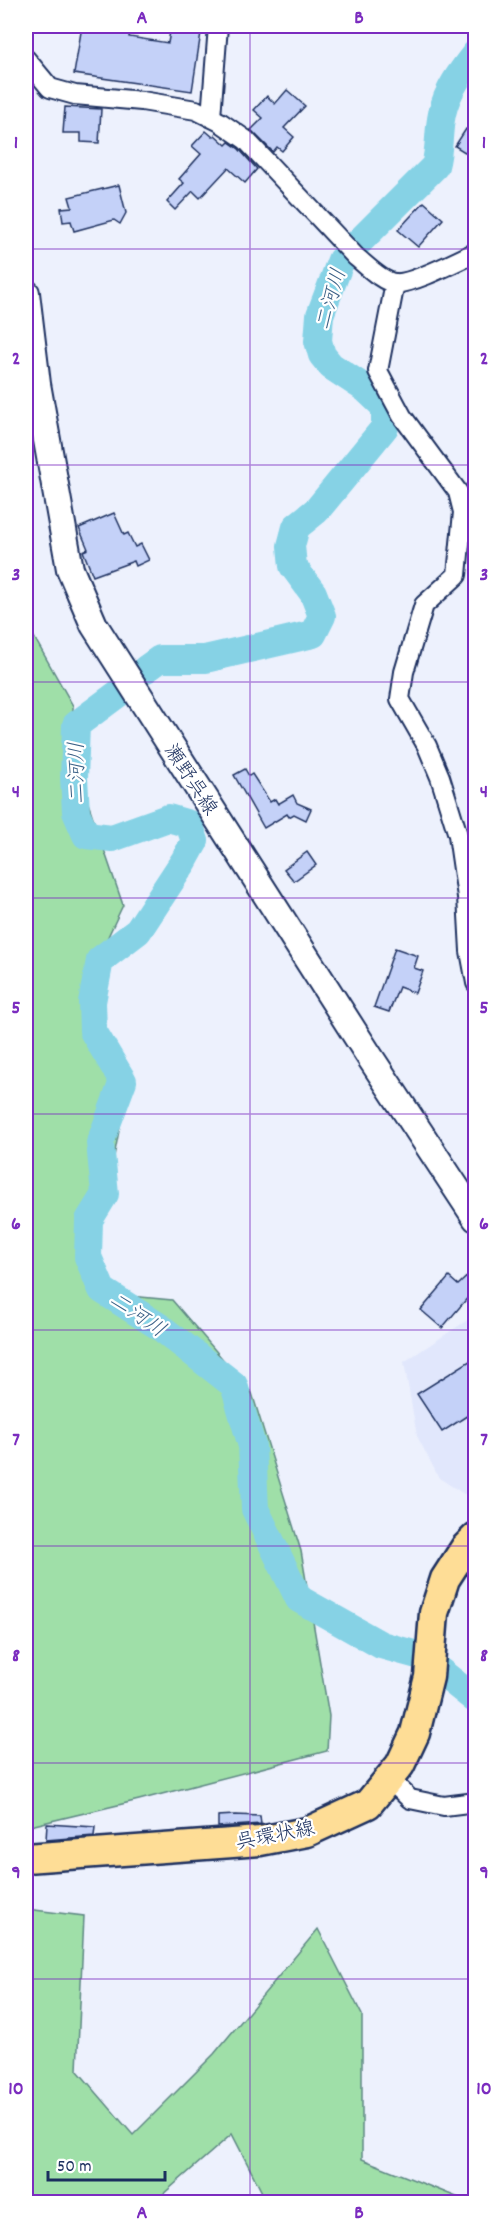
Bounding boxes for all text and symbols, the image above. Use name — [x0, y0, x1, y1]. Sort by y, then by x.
text: A — [137, 5, 148, 33]
text: B — [354, 5, 364, 33]
text: 1 — [14, 130, 18, 158]
text: 1 — [482, 130, 486, 158]
water label: 二河川 — [310, 265, 356, 334]
text: 2 — [12, 346, 20, 374]
text: 2 — [480, 346, 488, 374]
text: 3 — [12, 562, 20, 590]
text: 3 — [480, 562, 488, 590]
street label: 瀬野呉線 — [156, 739, 223, 822]
water label: 二河川 — [63, 741, 95, 805]
text: 4 — [12, 779, 20, 807]
text: 4 — [480, 779, 488, 807]
text: 5 — [11, 995, 21, 1023]
text: 5 — [479, 995, 489, 1023]
text: 6 — [11, 1211, 21, 1239]
text: 6 — [479, 1211, 489, 1239]
water label: 二河川 — [102, 1286, 171, 1347]
text: 7 — [12, 1427, 20, 1455]
text: 7 — [480, 1427, 488, 1455]
text: 8 — [12, 1643, 20, 1671]
text: 8 — [480, 1643, 488, 1671]
street label: 呉環状線 — [234, 1816, 318, 1858]
text: 9 — [11, 1860, 21, 1888]
text: 9 — [479, 1860, 489, 1888]
text: 10 — [8, 2076, 24, 2104]
text: 10 — [476, 2076, 492, 2104]
scale bar — [48, 2144, 165, 2182]
text: 50 m — [57, 2155, 92, 2180]
text: A — [137, 2200, 148, 2228]
text: B — [354, 2200, 364, 2228]

